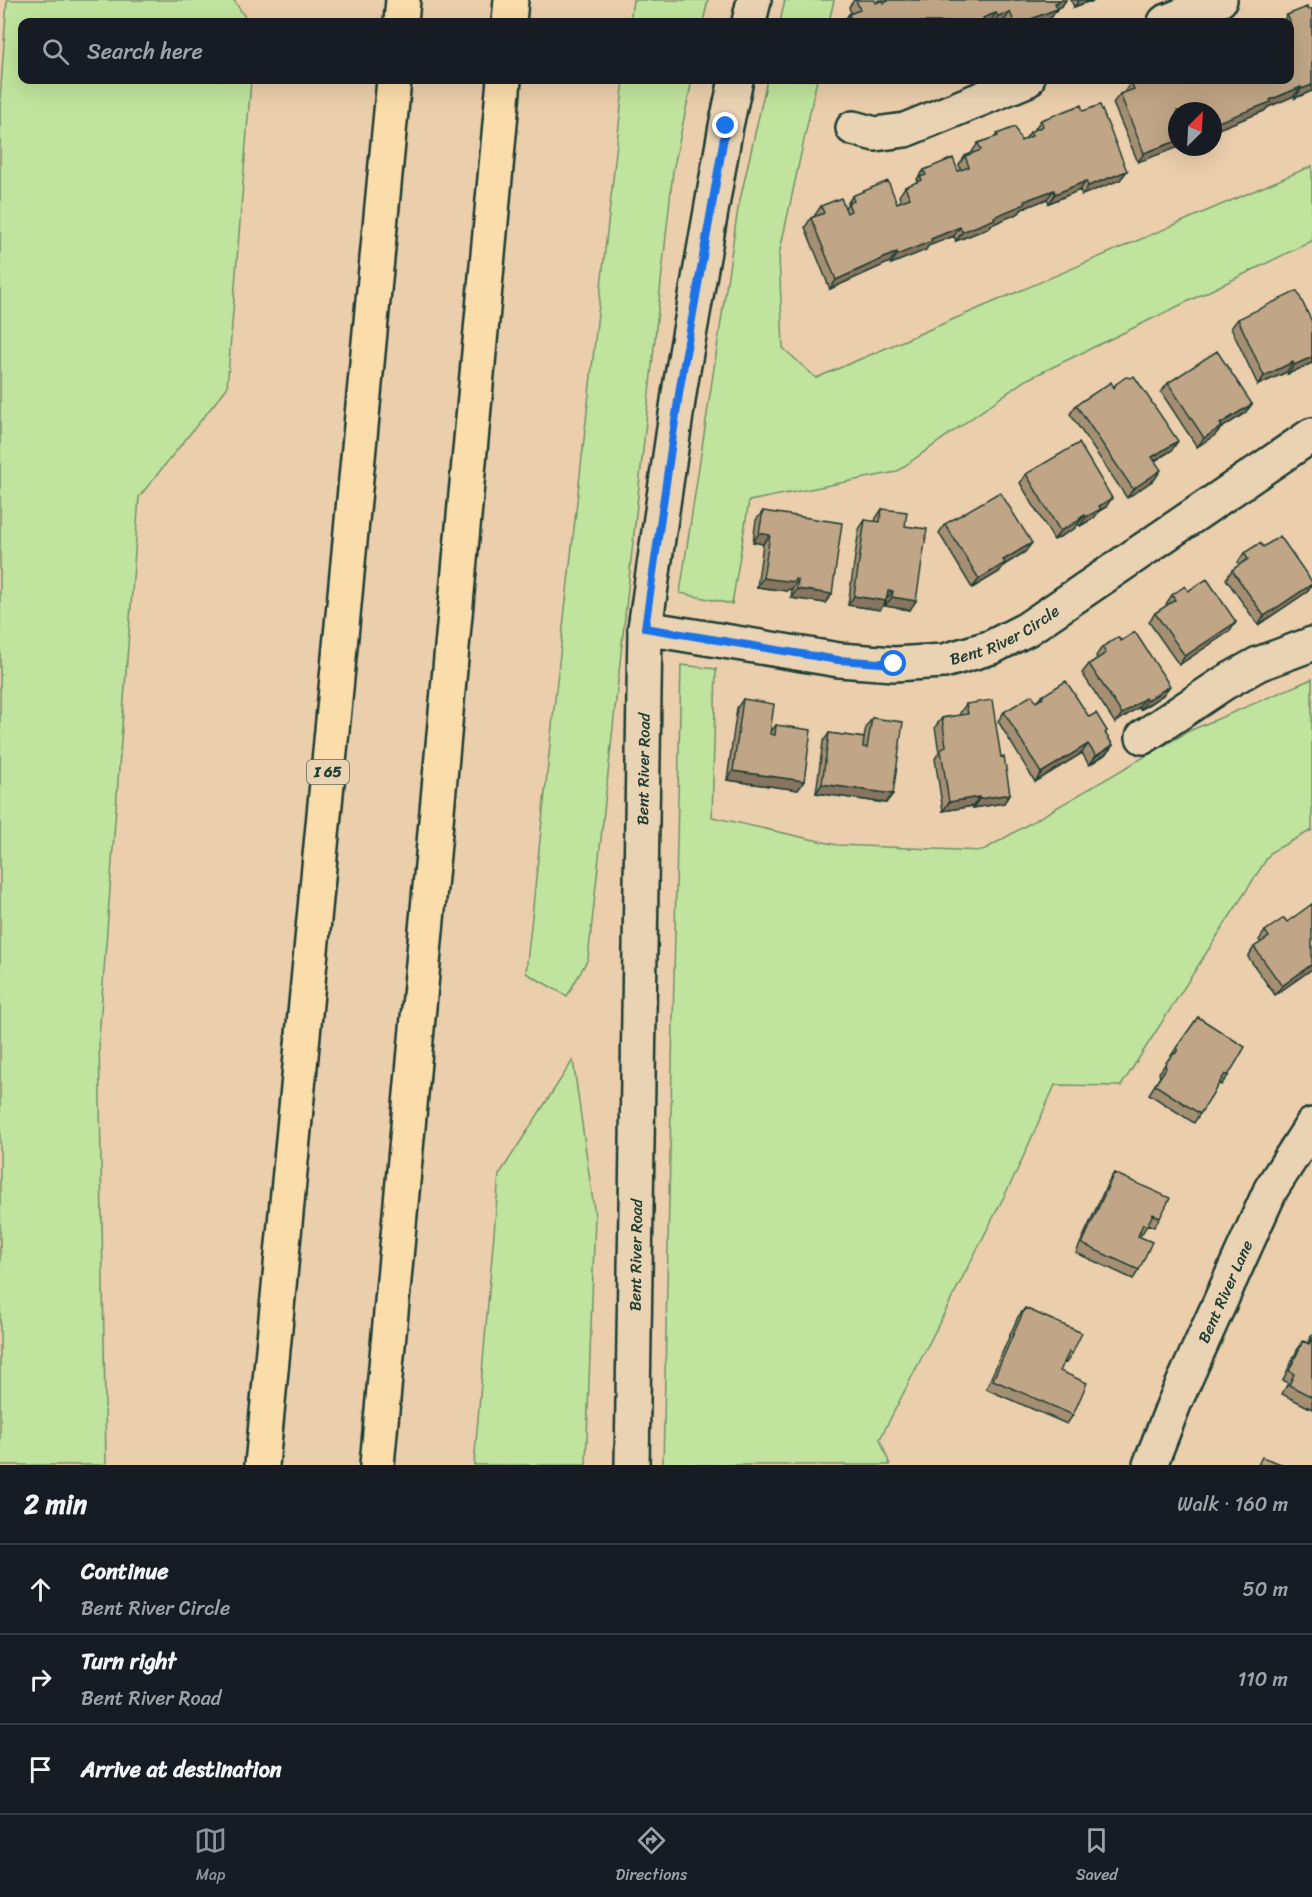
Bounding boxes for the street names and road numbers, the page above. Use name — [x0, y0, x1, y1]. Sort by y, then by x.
street label: Bent River Circle — [946, 596, 1065, 673]
street label: Bent River Road — [627, 711, 658, 825]
road number: I 65 — [307, 760, 349, 784]
street label: Bent River Road — [620, 1197, 651, 1311]
street label: Bent River Lane — [1189, 1235, 1261, 1348]

